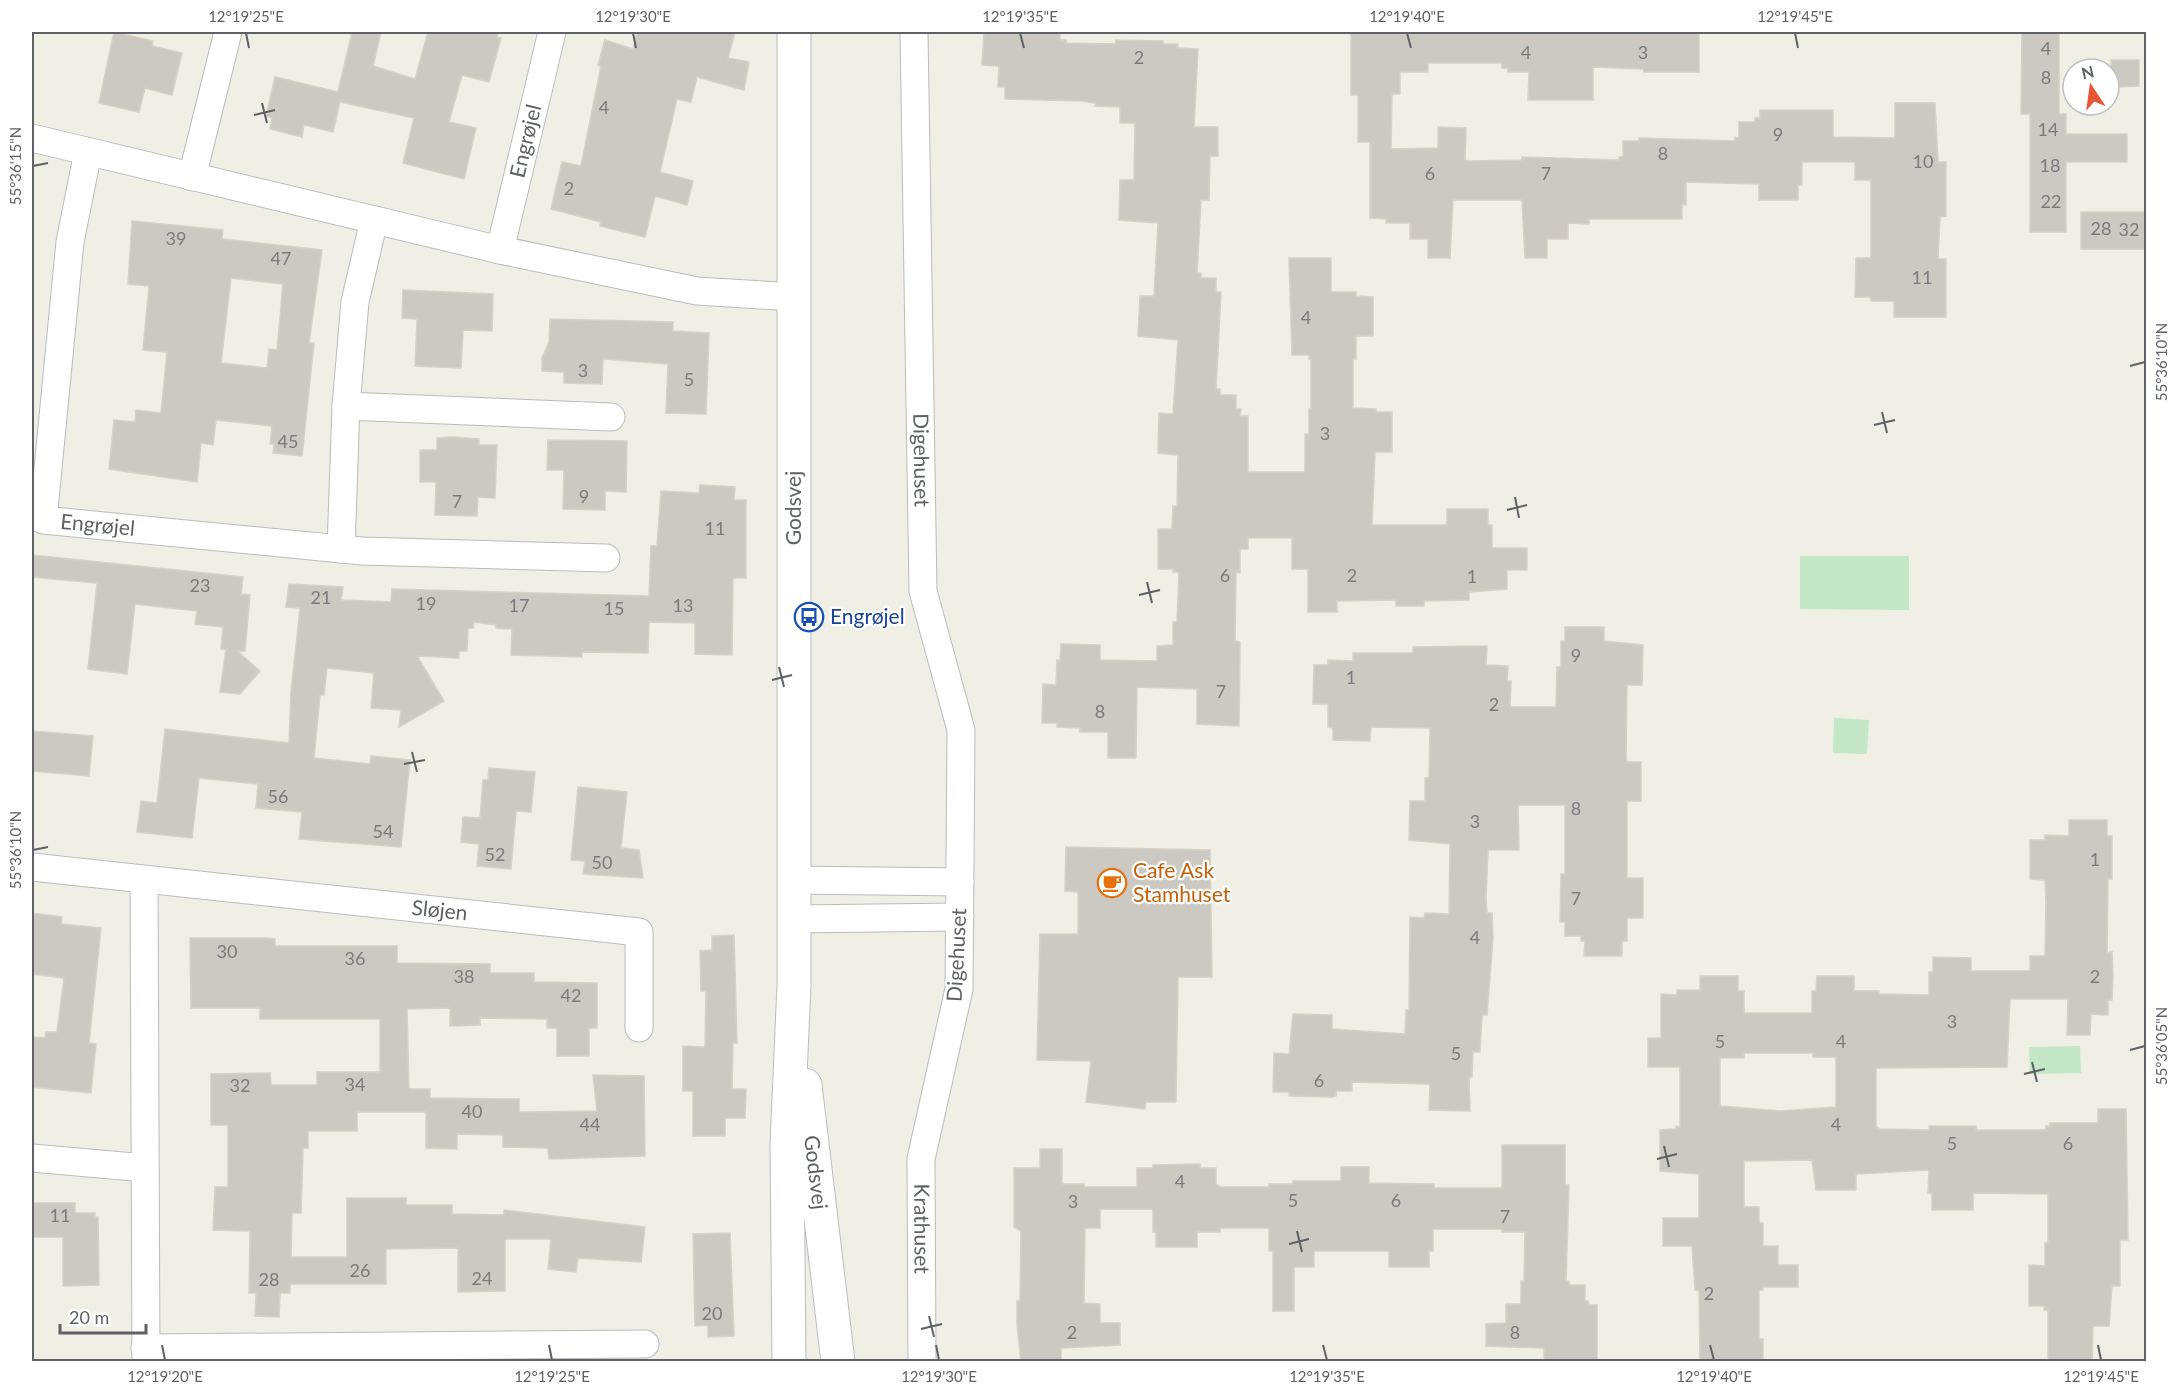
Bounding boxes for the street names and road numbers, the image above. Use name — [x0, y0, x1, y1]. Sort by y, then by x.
street label: Engrøjel — [504, 101, 545, 180]
street label: Digehuset — [909, 413, 936, 507]
street label: Godsvej — [780, 471, 805, 545]
street label: Engrøjel — [59, 508, 136, 540]
street label: Sløjen — [411, 894, 469, 925]
street label: Digehuset — [941, 907, 970, 1002]
street label: Godsvej — [800, 1134, 834, 1211]
street label: Krathuset — [910, 1183, 936, 1274]

